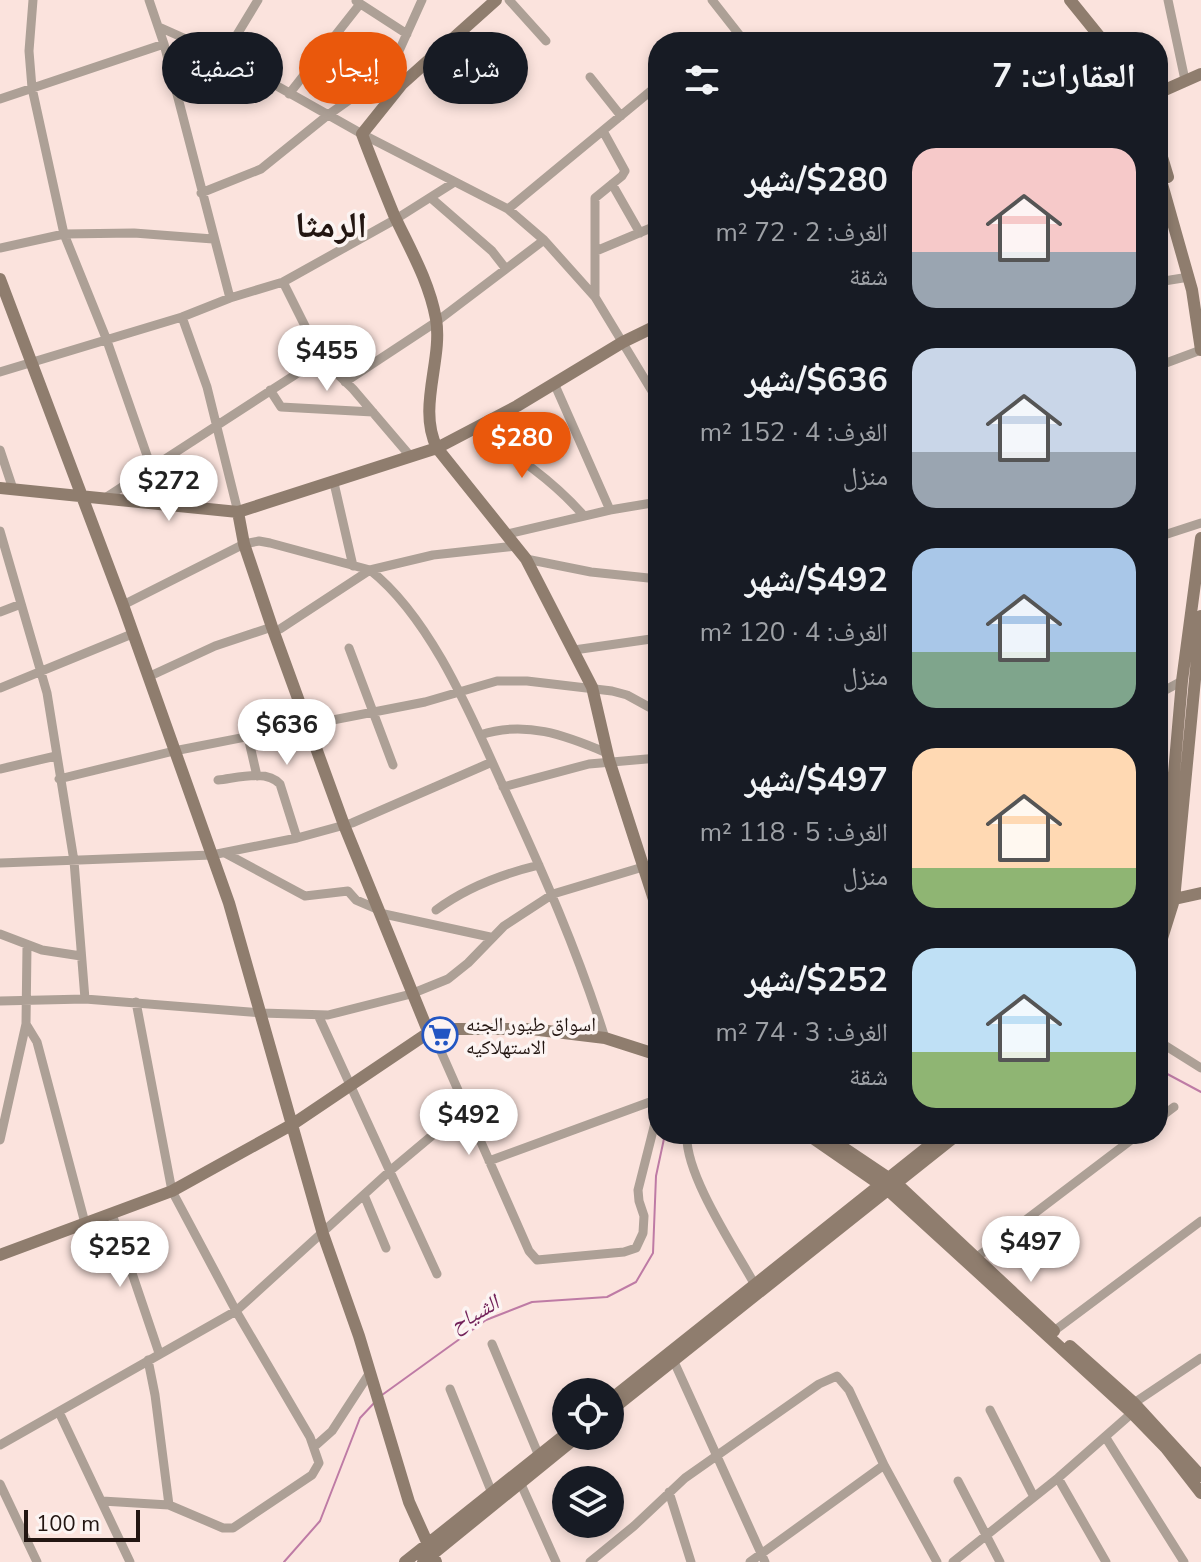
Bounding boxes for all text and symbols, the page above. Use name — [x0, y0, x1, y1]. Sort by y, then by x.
chip: تصفية — [162, 32, 283, 104]
chip: إيجار — [299, 32, 407, 104]
chip: شراء — [423, 32, 528, 104]
text: العقارات: 7 — [992, 53, 1136, 99]
icon: filters — [680, 58, 724, 102]
text: $280/شهر — [745, 157, 888, 203]
icon: home — [976, 180, 1072, 276]
district label: الرمثا — [295, 201, 367, 250]
text: الغرف: 2 · 72 m² — [715, 215, 888, 250]
text: شقة — [849, 259, 888, 294]
pin: $455 — [280, 325, 374, 393]
text: $455 — [296, 333, 358, 368]
text: $636/شهر — [745, 357, 888, 403]
icon: home — [976, 380, 1072, 476]
pin: $280 — [475, 412, 569, 480]
text: الغرف: 4 · 152 m² — [700, 415, 888, 450]
text: $280 — [491, 420, 553, 455]
pin: $272 — [122, 455, 216, 523]
text: منزل — [843, 459, 888, 494]
text: $272 — [138, 463, 200, 498]
text: $492/شهر — [745, 557, 888, 603]
icon: home — [976, 580, 1072, 676]
text: الغرف: 4 · 120 m² — [700, 615, 888, 650]
text: منزل — [843, 659, 888, 694]
pin: $636 — [240, 699, 334, 767]
text: $636 — [256, 707, 318, 742]
text: $497/شهر — [745, 757, 888, 803]
icon: home — [976, 780, 1072, 876]
text: الغرف: 5 · 118 m² — [700, 815, 888, 850]
text: منزل — [843, 859, 888, 894]
text: $252/شهر — [745, 957, 888, 1003]
icon: home — [976, 980, 1072, 1076]
place label: اسواق طيور الجنه الاستهلاكيه — [466, 1011, 596, 1061]
text: الغرف: 3 · 74 m² — [715, 1015, 888, 1050]
supermarket icon: اسواق طيور الجنه الاستهلاكيه — [421, 1016, 459, 1054]
text: شقة — [849, 1059, 888, 1094]
pin: $492 — [422, 1089, 516, 1157]
text: $492 — [438, 1097, 500, 1132]
pin: $497 — [984, 1216, 1078, 1284]
pin: $252 — [73, 1221, 167, 1289]
text: $497 — [1000, 1224, 1062, 1259]
text: $252 — [89, 1229, 151, 1264]
water label: الشياح — [444, 1287, 506, 1340]
map controls — [552, 1378, 624, 1538]
button: locate — [552, 1378, 624, 1450]
button: layers — [552, 1466, 624, 1538]
scale bar — [24, 1506, 140, 1542]
text: 100 m — [36, 1509, 100, 1539]

